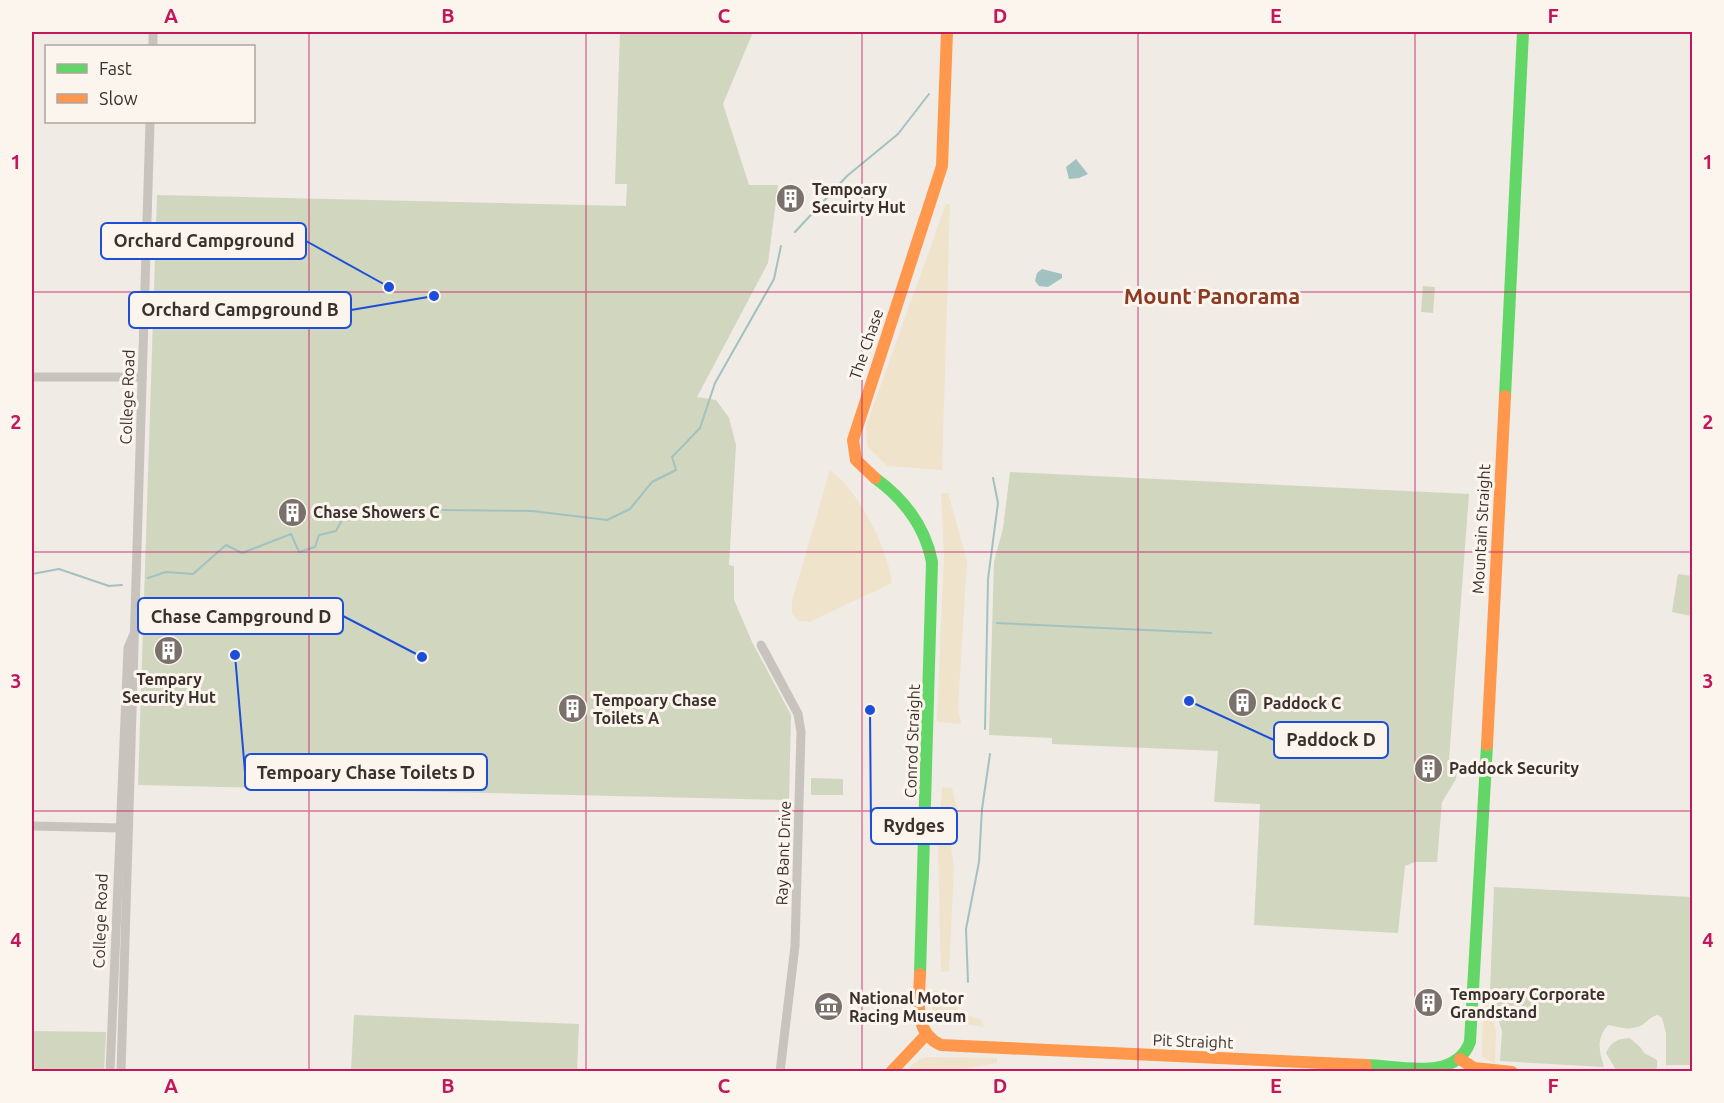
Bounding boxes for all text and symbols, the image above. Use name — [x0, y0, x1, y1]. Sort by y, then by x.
text: A — [164, 4, 178, 27]
text: B — [441, 4, 455, 27]
text: C — [718, 4, 731, 27]
text: D — [993, 4, 1007, 27]
text: E — [1270, 4, 1282, 27]
text: F — [1547, 4, 1559, 27]
legend — [45, 45, 255, 123]
text: Fast — [99, 58, 132, 78]
text: Slow — [99, 88, 138, 108]
text: 1 — [10, 150, 22, 173]
text: 1 — [1702, 150, 1714, 173]
place label: Tempoary Secuirty Hut — [812, 180, 906, 216]
building icon: Tempoary Secuirty Hut — [775, 182, 807, 214]
callout: Orchard Campground — [101, 223, 306, 259]
text: Orchard Campground — [113, 230, 295, 250]
district label: Mount Panorama — [1124, 283, 1300, 308]
callout: Orchard Campground B — [129, 292, 351, 328]
text: Orchard Campground B — [141, 299, 339, 319]
street label: The Chase — [846, 306, 886, 382]
street label: College Road — [116, 349, 138, 445]
text: 2 — [10, 410, 22, 433]
text: 2 — [1702, 410, 1714, 433]
street label: Mountain Straight — [1469, 463, 1493, 594]
building icon: Chase Showers C — [276, 496, 308, 528]
place label: Chase Showers C — [313, 503, 440, 521]
callout: Chase Campground D — [138, 598, 343, 634]
text: Chase Campground D — [151, 606, 331, 626]
building icon: Tempary Security Hut — [153, 635, 185, 667]
text: 3 — [10, 669, 22, 692]
text: 3 — [1702, 669, 1714, 692]
place label: Tempary Security Hut — [122, 670, 216, 706]
street label: Conrod Straight — [901, 683, 923, 798]
building icon: Paddock C — [1226, 687, 1258, 719]
place label: Tempoary Chase Toilets A — [593, 691, 717, 727]
building icon: Tempoary Chase Toilets A — [556, 693, 588, 725]
place label: Paddock C — [1263, 694, 1341, 712]
callout: Paddock D — [1274, 722, 1388, 758]
text: Paddock D — [1286, 729, 1376, 749]
building icon: Paddock Security — [1412, 752, 1444, 784]
callout: Tempoary Chase Toilets D — [245, 754, 487, 790]
place label: Paddock Security — [1449, 759, 1580, 777]
text: Tempoary Chase Toilets D — [257, 762, 475, 782]
street label: Ray Bant Drive — [772, 800, 794, 906]
callout: Rydges — [871, 808, 957, 844]
text: Rydges — [883, 815, 945, 835]
street label: College Road — [89, 873, 111, 969]
text: 4 — [10, 928, 22, 951]
text: 4 — [1702, 928, 1714, 951]
place label: Tempoary Corporate Grandstand — [1450, 985, 1605, 1021]
building icon: Tempoary Corporate Grandstand — [1413, 987, 1445, 1019]
place label: National Motor Racing Museum — [849, 989, 966, 1025]
museum icon: National Motor Racing Museum — [812, 991, 844, 1023]
street label: Pit Straight — [1152, 1031, 1234, 1051]
text: A — [164, 1074, 178, 1097]
text: B — [441, 1074, 455, 1097]
text: C — [718, 1074, 731, 1097]
text: D — [993, 1074, 1007, 1097]
text: E — [1270, 1074, 1282, 1097]
text: F — [1547, 1074, 1559, 1097]

